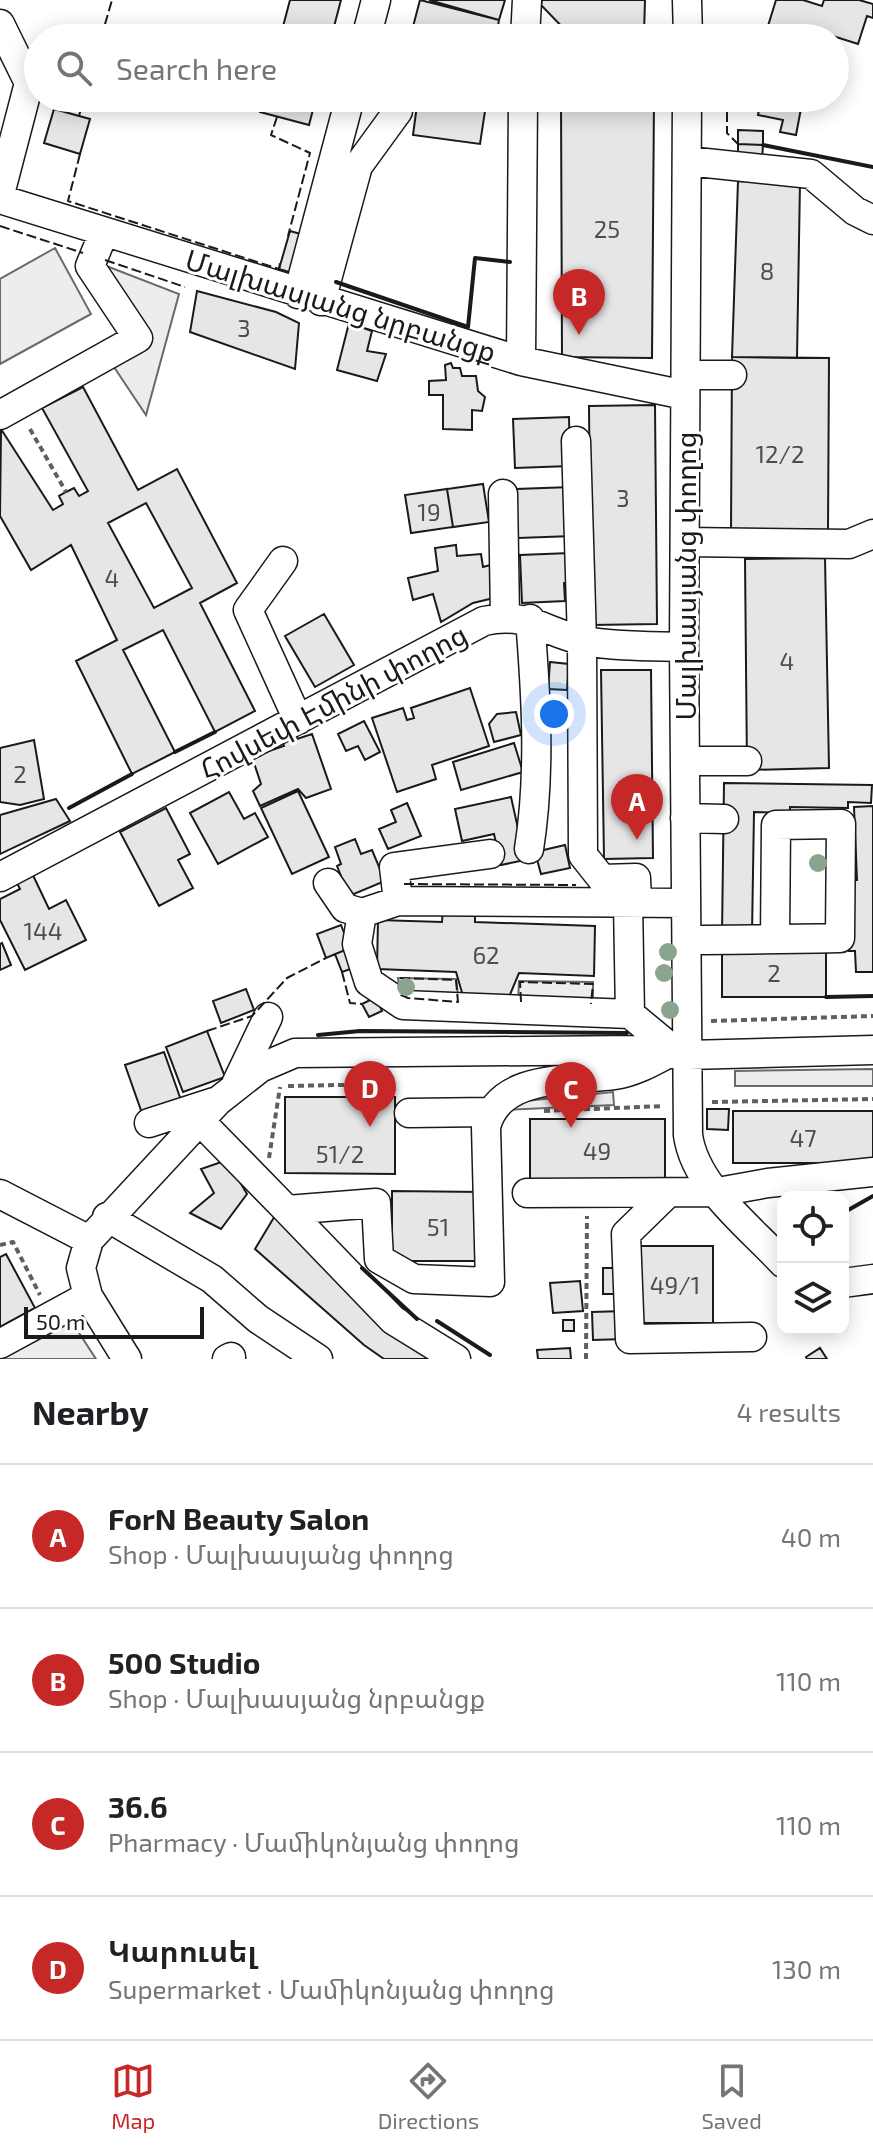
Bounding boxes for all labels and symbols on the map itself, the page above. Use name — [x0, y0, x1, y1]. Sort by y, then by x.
house number: 25 — [594, 214, 620, 243]
street label: Մալխասյանց նրբանցք — [181, 242, 500, 369]
house number: 8 — [760, 256, 774, 285]
pin: B — [553, 269, 605, 335]
house number: 3 — [237, 313, 251, 342]
street label: Մալխասյանց փողոց — [668, 431, 703, 721]
house number: 12/2 — [756, 439, 804, 468]
house number: 3 — [616, 483, 630, 512]
house number: 19 — [417, 497, 441, 526]
house number: 4 — [105, 563, 119, 592]
street label: Հովսեփ Էմինի փողոց — [194, 616, 473, 787]
house number: 4 — [780, 646, 794, 675]
your location — [534, 694, 574, 734]
house number: 2 — [13, 759, 27, 788]
pin: A — [611, 774, 663, 840]
house number: 144 — [23, 916, 63, 945]
house number: 62 — [472, 940, 500, 969]
house number: 2 — [767, 958, 781, 987]
pin: D — [344, 1061, 396, 1127]
pin: C — [545, 1062, 597, 1128]
house number: 47 — [789, 1123, 817, 1152]
house number: 49 — [583, 1136, 611, 1165]
house number: 51/2 — [316, 1139, 364, 1168]
house number: 51 — [427, 1212, 449, 1241]
house number: 49/1 — [650, 1270, 700, 1299]
scale bar — [24, 1303, 204, 1339]

